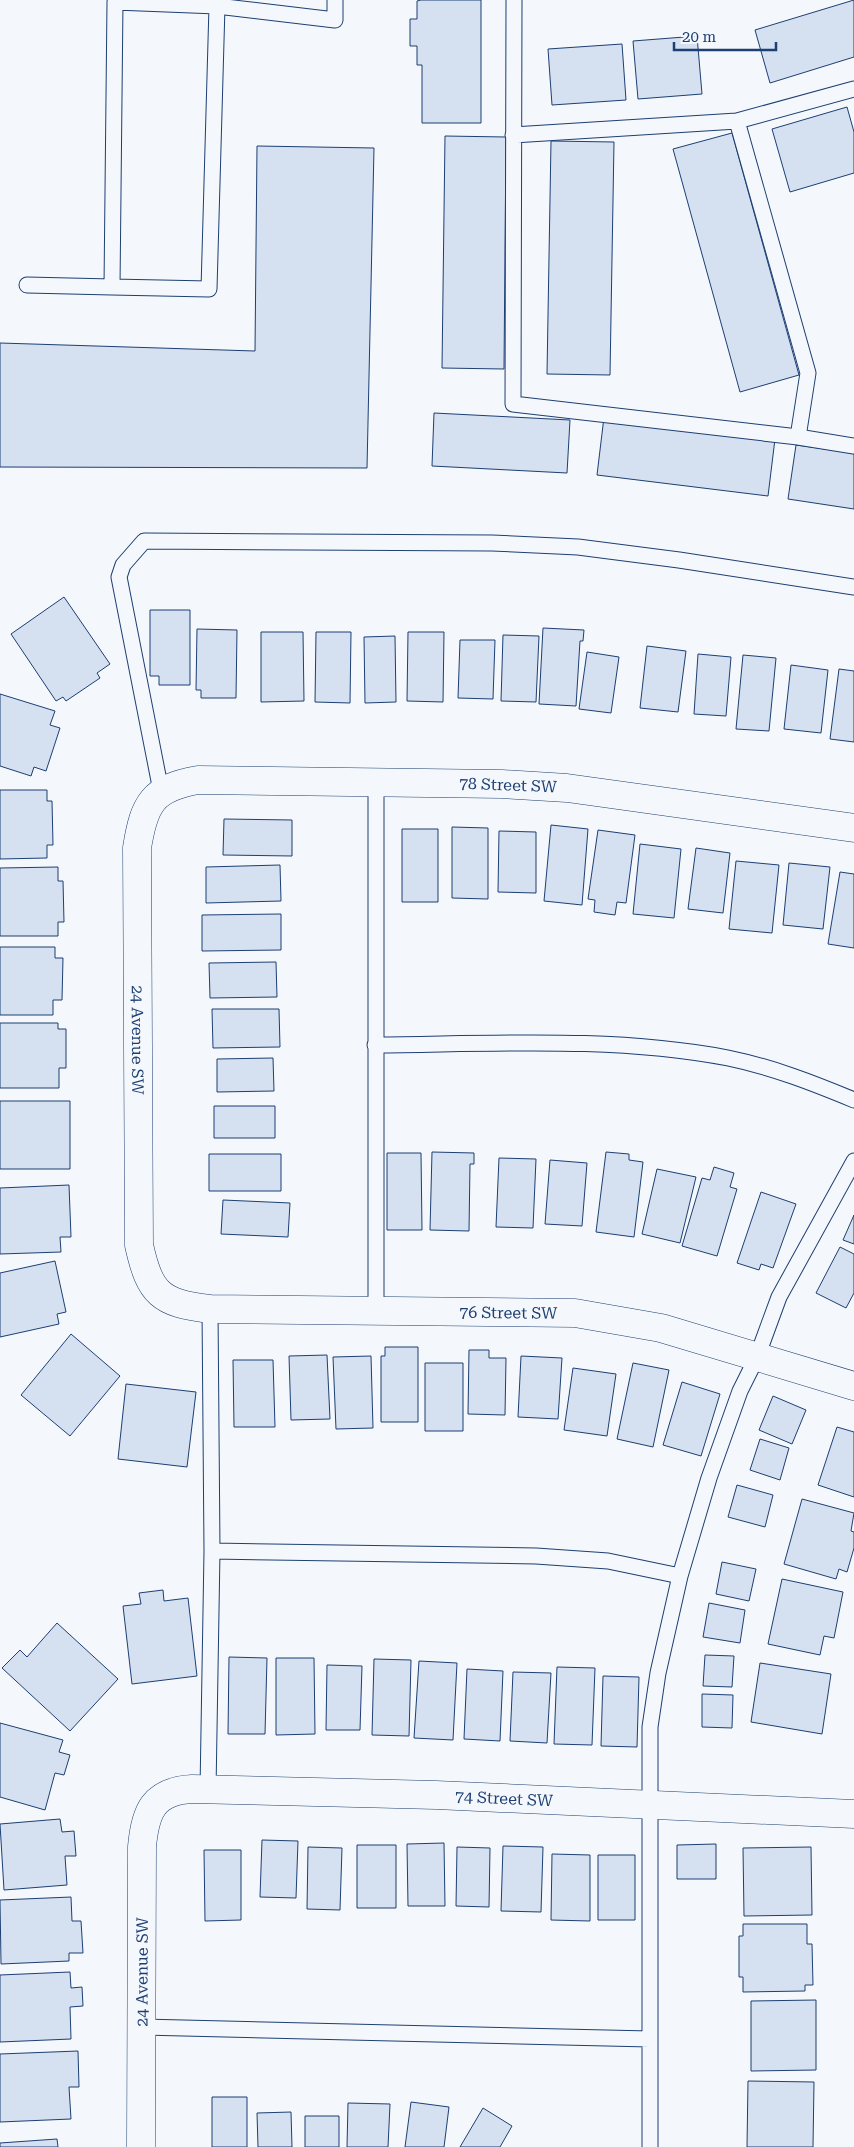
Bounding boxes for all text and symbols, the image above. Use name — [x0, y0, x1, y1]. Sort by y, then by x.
scale bar — [674, 20, 776, 52]
text: 20 m — [682, 28, 717, 46]
street label: 78 Street SW — [459, 774, 558, 796]
street label: 24 Avenue SW — [128, 985, 148, 1095]
street label: 76 Street SW — [459, 1302, 558, 1322]
street label: 74 Street SW — [455, 1786, 554, 1810]
street label: 24 Avenue SW — [132, 1916, 151, 2027]

